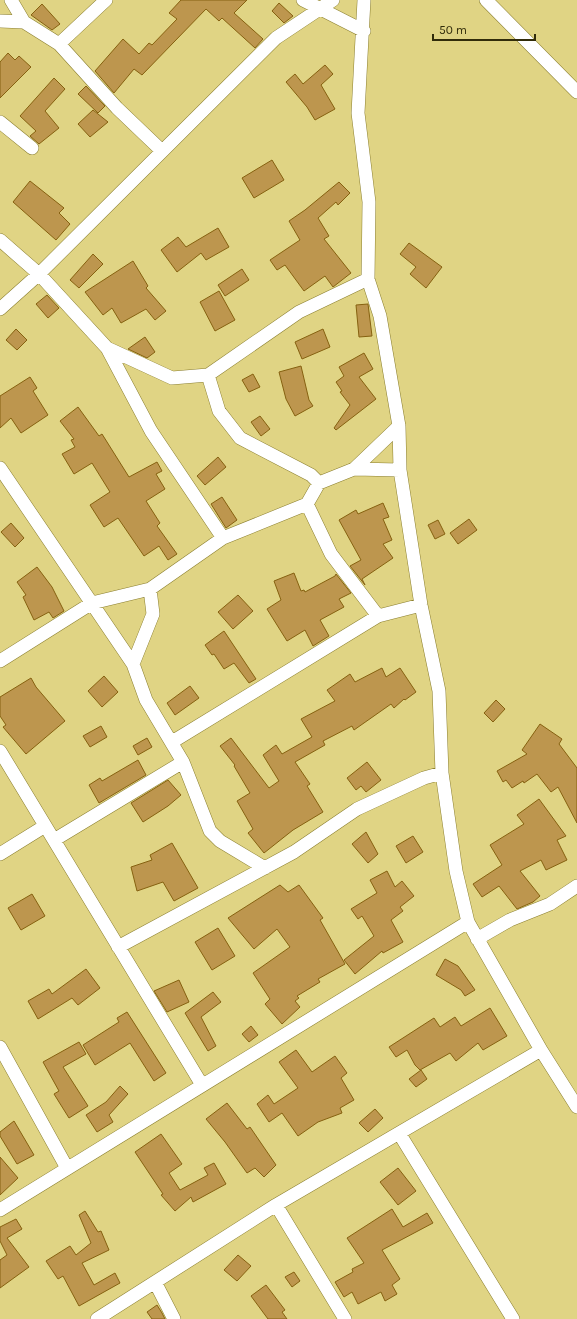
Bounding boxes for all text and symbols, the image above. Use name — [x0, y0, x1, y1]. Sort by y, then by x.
scale bar — [433, 16, 535, 42]
text: 50 m — [439, 23, 467, 37]

